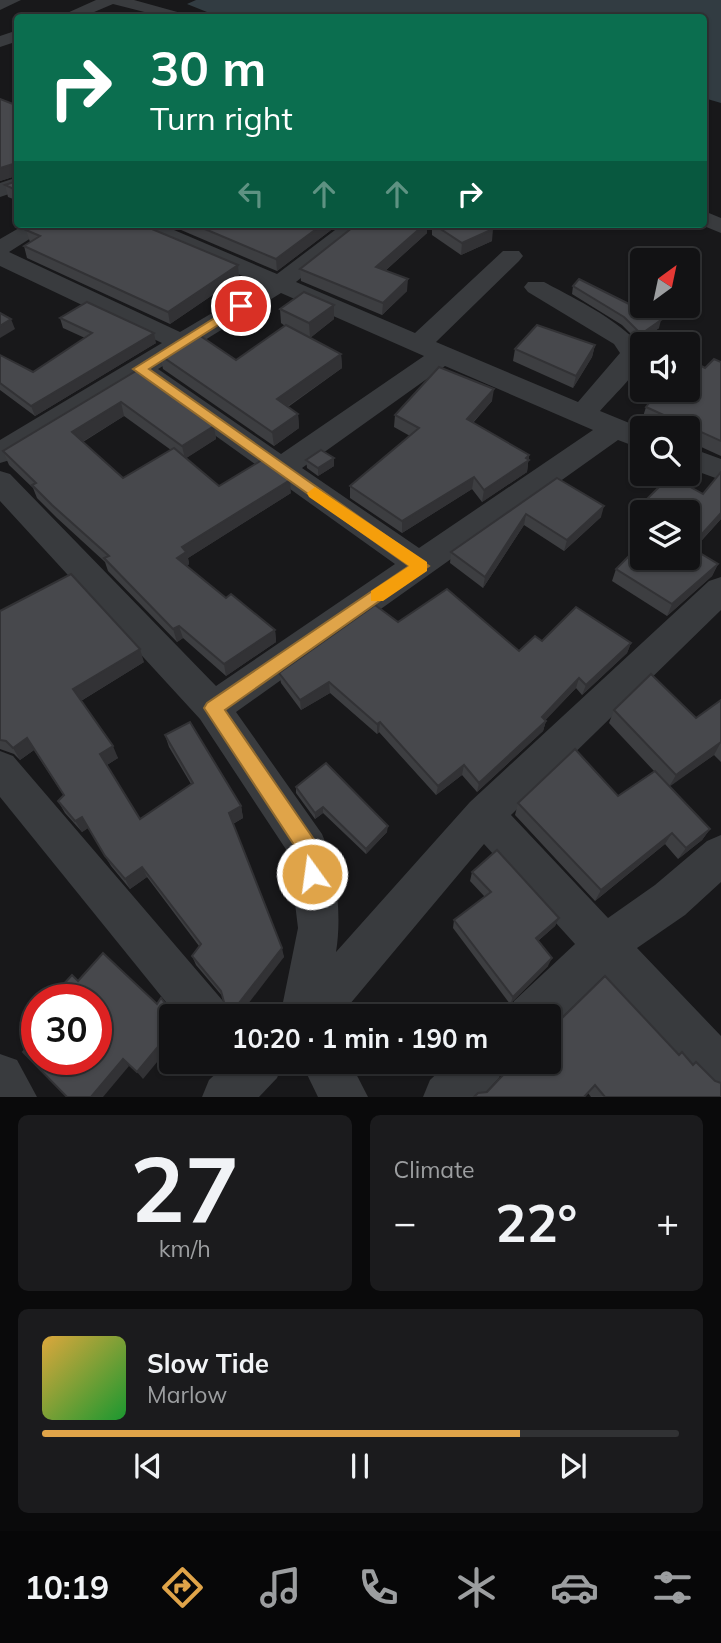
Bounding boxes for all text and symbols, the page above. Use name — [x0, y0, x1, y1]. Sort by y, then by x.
text: 30 m — [150, 37, 266, 98]
icon: right — [35, 42, 126, 133]
text: Turn right — [150, 98, 293, 138]
icon: left — [232, 175, 270, 213]
icon: ahead — [305, 175, 343, 213]
icon: ahead — [378, 175, 416, 213]
icon: right — [451, 175, 489, 213]
north arrow — [630, 248, 700, 318]
map controls — [630, 248, 700, 570]
pin — [211, 276, 271, 336]
icon: arrive — [222, 287, 260, 325]
button: sound — [630, 332, 700, 402]
button: search — [630, 416, 700, 486]
button: layers — [630, 500, 700, 570]
position arrow — [275, 837, 349, 911]
speed limit sign: 30 — [21, 984, 112, 1075]
text: 10:20 · 1 min · 190 m — [232, 1022, 488, 1055]
text: 27 — [130, 1131, 239, 1245]
text: Climate — [394, 1155, 475, 1184]
text: 22° — [495, 1190, 577, 1255]
text: − — [394, 1198, 416, 1246]
text: + — [656, 1198, 679, 1246]
text: km/h — [159, 1234, 211, 1263]
text: Slow Tide — [147, 1347, 269, 1380]
text: Marlow — [147, 1380, 227, 1409]
icon: previous — [129, 1447, 167, 1485]
icon: pause — [341, 1447, 379, 1485]
icon: next — [554, 1447, 592, 1485]
icon: directions — [158, 1563, 207, 1612]
icon: music — [256, 1563, 305, 1612]
icon: phone — [354, 1563, 403, 1612]
icon: climate — [452, 1563, 501, 1612]
icon: car — [550, 1563, 599, 1612]
icon: filters — [648, 1563, 697, 1612]
text: 10:19 — [24, 1567, 109, 1607]

